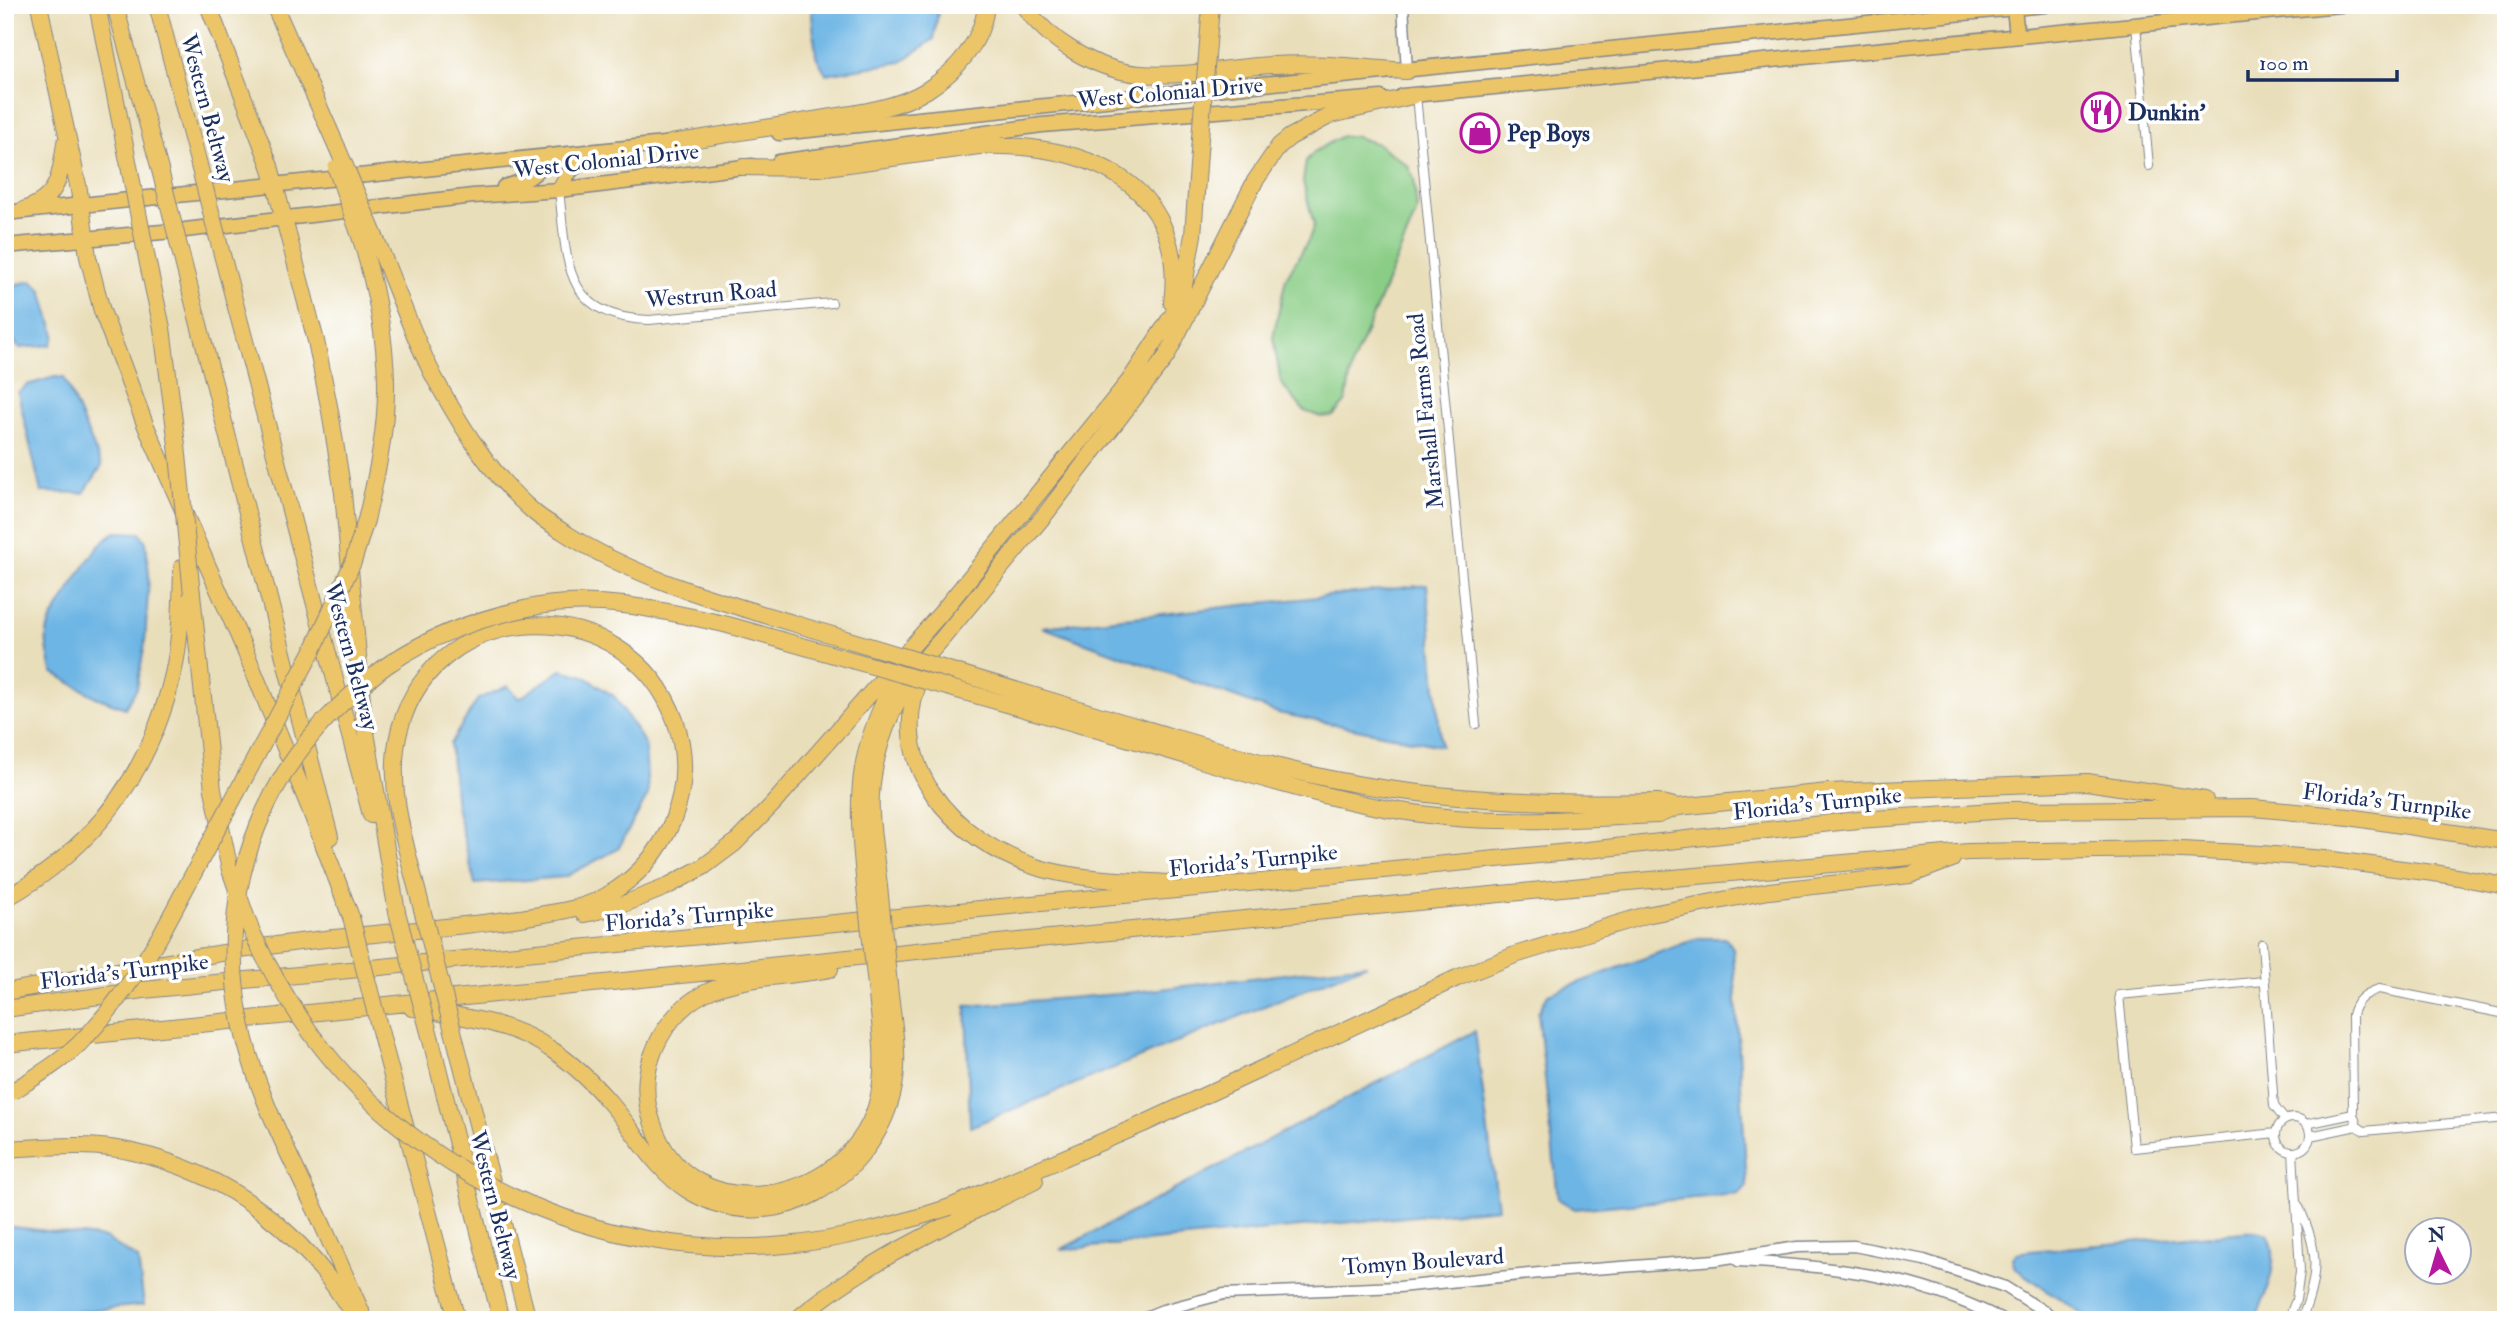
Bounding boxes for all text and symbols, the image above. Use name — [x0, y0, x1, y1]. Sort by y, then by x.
street label: Western Beltway — [174, 30, 241, 186]
scale bar — [2248, 38, 2397, 82]
text: 100 m — [2259, 50, 2309, 77]
street label: West Colonial Drive — [1075, 70, 1265, 115]
restaurant icon: Dunkin' — [2080, 91, 2122, 133]
place label: Dunkin' — [2128, 98, 2205, 127]
shop icon: Pep Boys — [1459, 112, 1501, 154]
place label: Pep Boys — [1507, 119, 1590, 149]
street label: West Colonial Drive — [511, 136, 701, 185]
street label: Westrun Road — [643, 274, 778, 315]
street label: Marshall Farms Road — [1401, 312, 1450, 510]
street label: Western Beltway — [318, 578, 385, 734]
street label: Florida's Turnpike — [2301, 777, 2473, 827]
street label: Florida's Turnpike — [1731, 780, 1903, 828]
street label: Florida's Turnpike — [1167, 837, 1339, 885]
street label: Florida's Turnpike — [603, 895, 775, 939]
street label: Florida's Turnpike — [38, 947, 211, 997]
street label: Western Beltway — [463, 1127, 528, 1283]
north arrow — [2402, 1216, 2472, 1286]
text: N — [2426, 1222, 2447, 1248]
street label: Tomyn Boulevard — [1341, 1241, 1505, 1282]

